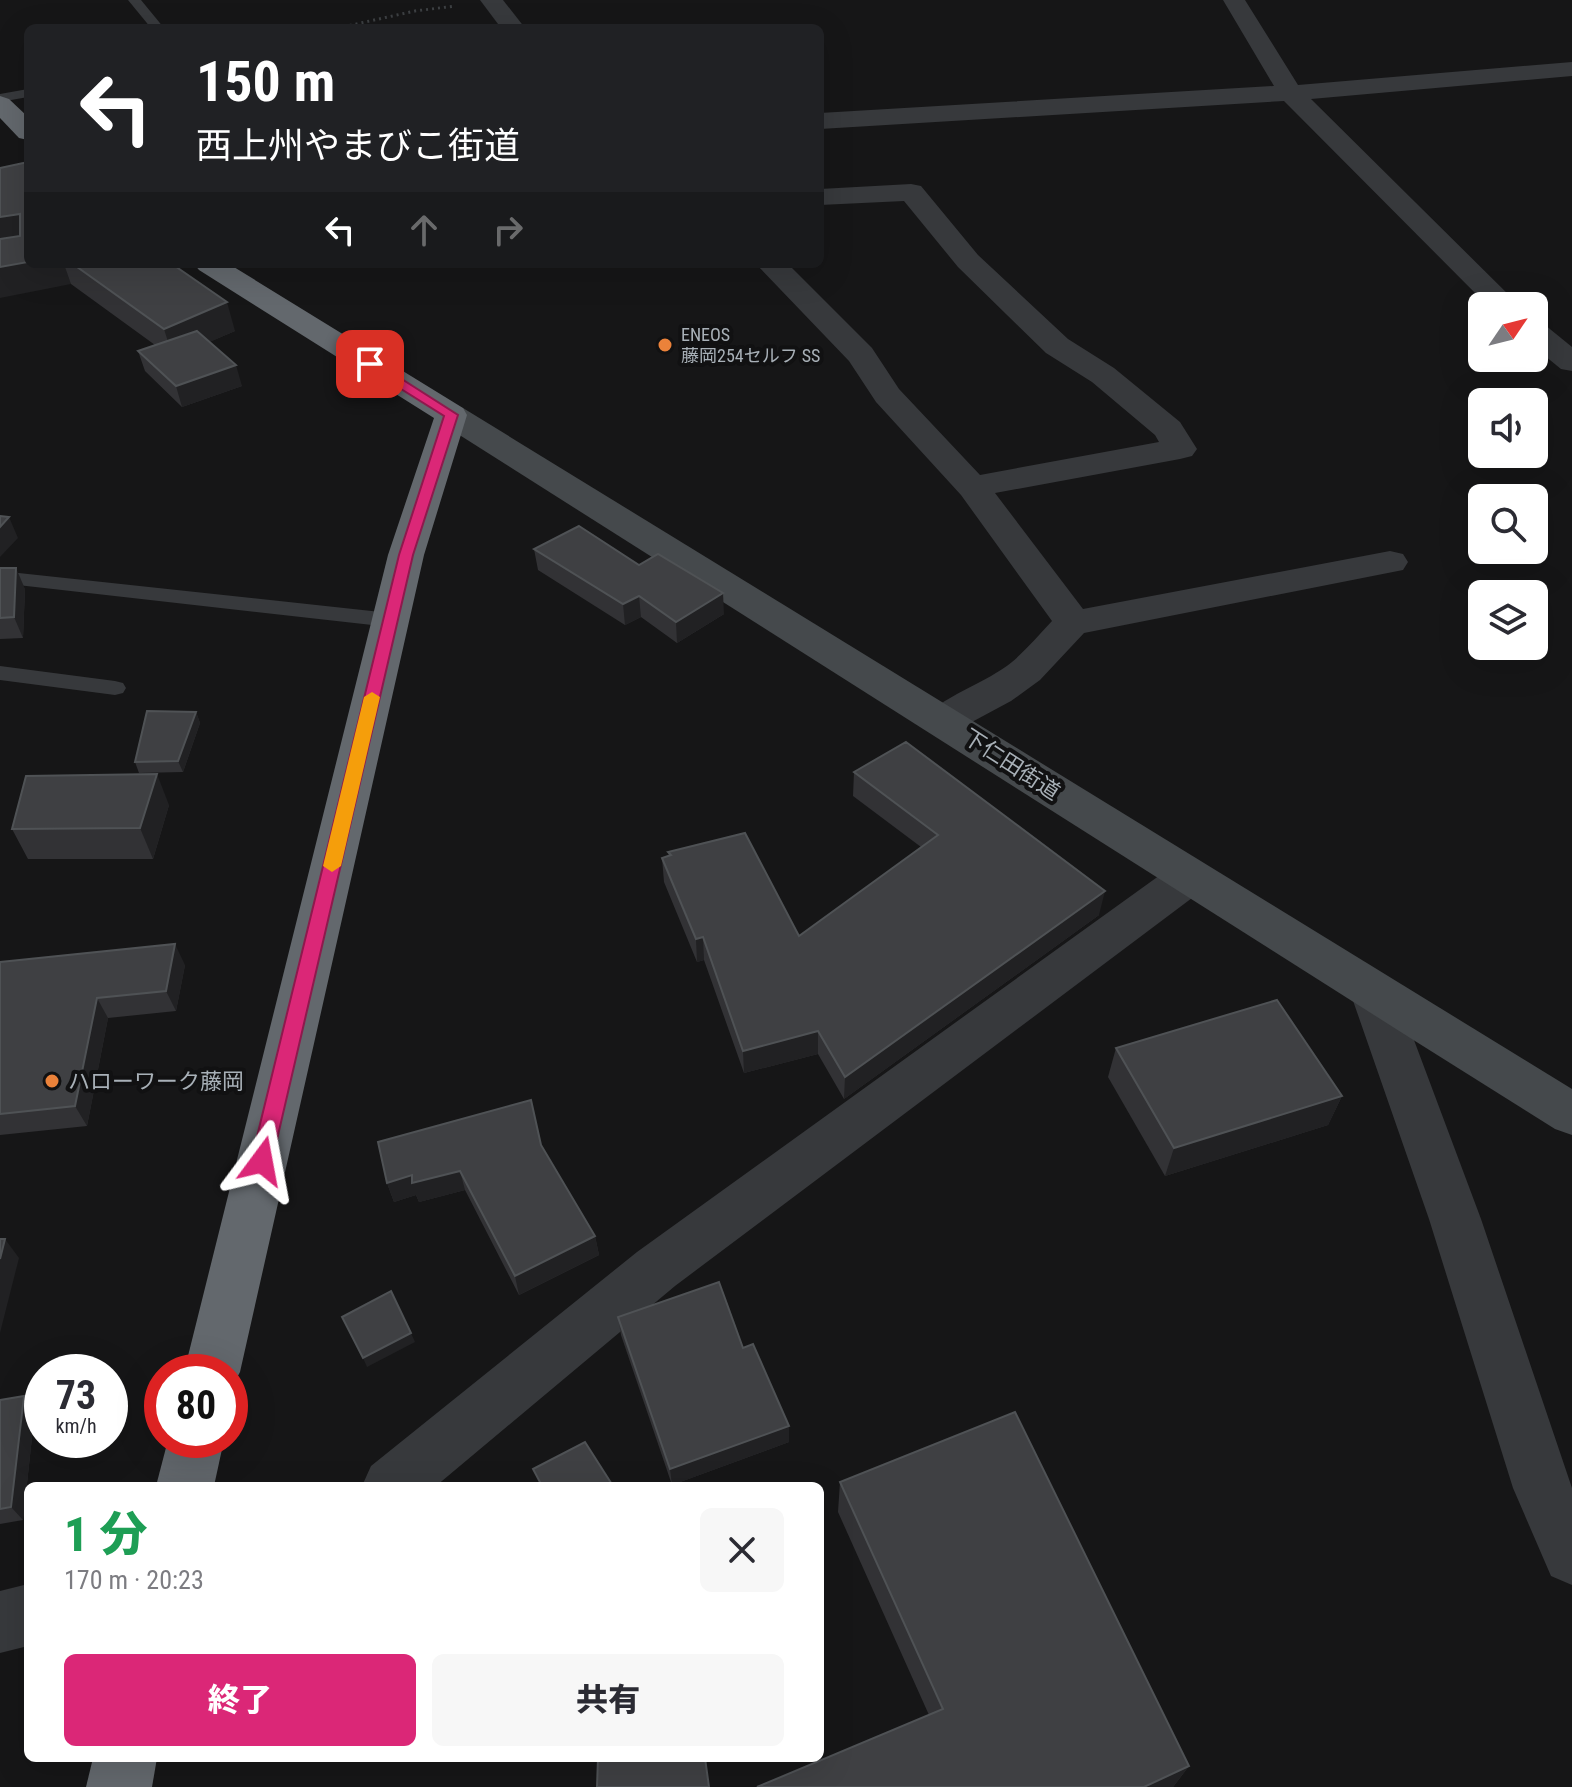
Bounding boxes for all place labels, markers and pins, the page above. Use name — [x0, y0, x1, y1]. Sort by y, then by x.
place label: ENEOS 藤岡254セルフ SS — [681, 324, 820, 366]
pin — [336, 330, 404, 398]
marker: ENEOS 藤岡254セルフ SS — [656, 336, 674, 354]
place label: ハローワーク藤岡 — [68, 1069, 244, 1094]
marker: ハローワーク藤岡 — [43, 1072, 61, 1090]

